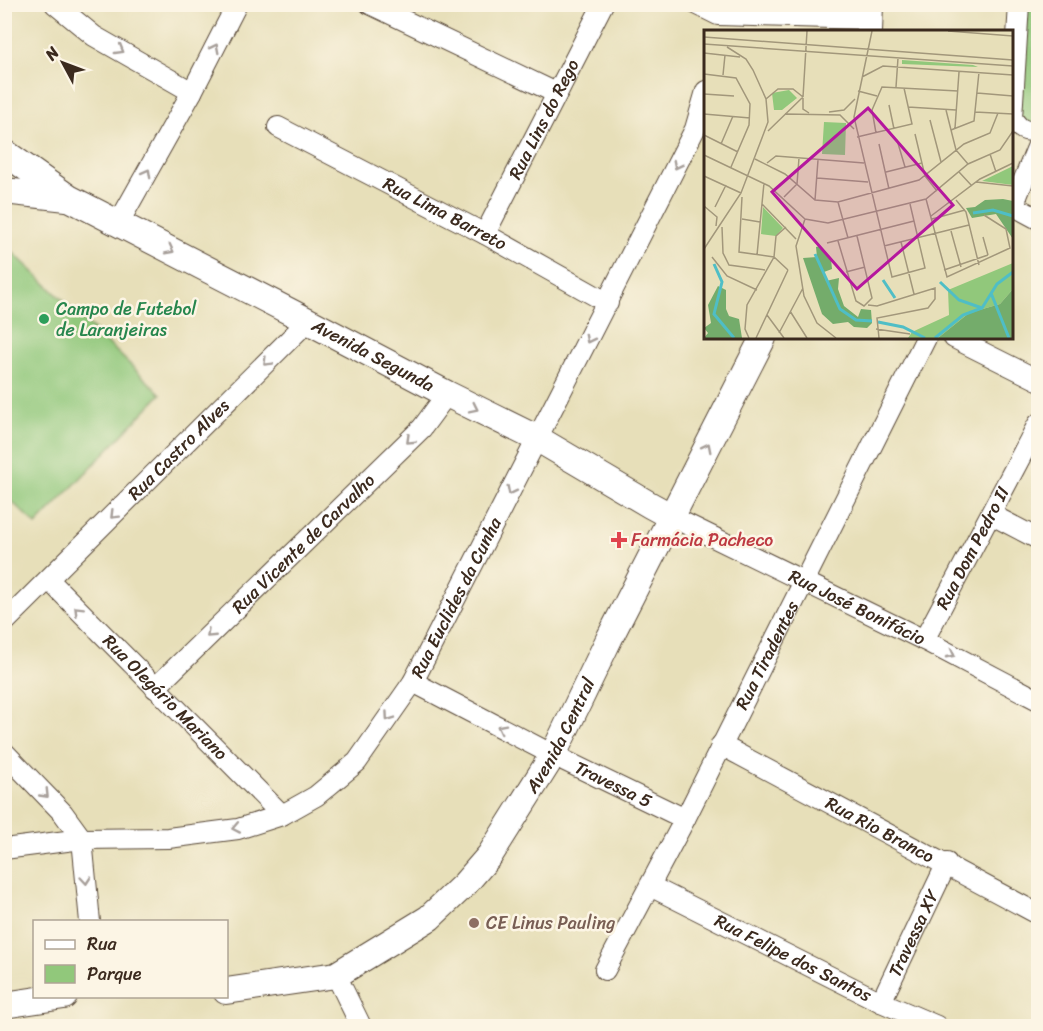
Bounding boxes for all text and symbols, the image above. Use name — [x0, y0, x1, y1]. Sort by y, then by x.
inset map — [704, 30, 1013, 339]
north arrow — [33, 33, 93, 93]
text: N — [37, 39, 67, 68]
one-way arrow — [114, 43, 124, 55]
one-way arrow — [208, 44, 219, 54]
street label: Rua Lins do Rego — [500, 53, 588, 185]
one-way arrow — [673, 158, 685, 169]
one-way arrow — [140, 168, 151, 179]
street label: Rua Lima Barreto — [377, 168, 513, 259]
one-way arrow — [164, 243, 175, 254]
place label: Campo de Futebol de Laranjeiras — [56, 293, 197, 346]
street label: Avenida Segunda — [305, 309, 440, 401]
marker: Campo de Futebol de Laranjeiras — [37, 312, 51, 326]
one-way arrow — [585, 332, 596, 343]
one-way arrow — [263, 355, 273, 366]
street label: Rua Castro Alves — [120, 391, 238, 508]
one-way arrow — [468, 400, 479, 412]
one-way arrow — [407, 433, 417, 444]
one-way arrow — [700, 442, 712, 453]
street label: Rua Vicente de Carvalho — [224, 466, 383, 622]
street label: Rua Dom Pedro II — [927, 480, 1019, 615]
one-way arrow — [507, 484, 518, 495]
one-way arrow — [110, 508, 121, 518]
street label: Rua Euclides da Cunha — [402, 511, 511, 684]
place label: Farmácia Pacheco — [631, 524, 773, 556]
marker: Farmácia Pacheco — [612, 533, 626, 547]
street label: Rua José Bonifácio — [783, 560, 931, 654]
street label: Rua Tiradentes — [726, 594, 808, 716]
one-way arrow — [75, 606, 86, 617]
street label: Rua Olegário Mariano — [95, 626, 236, 768]
one-way arrow — [207, 627, 218, 638]
one-way arrow — [944, 647, 955, 658]
street label: Avenida Central — [516, 671, 604, 801]
one-way arrow — [385, 711, 396, 722]
one-way arrow — [497, 724, 507, 735]
street label: Travessa 5 — [569, 752, 658, 817]
one-way arrow — [38, 787, 49, 798]
street label: Rua Rio Branco — [820, 787, 940, 872]
one-way arrow — [231, 821, 241, 834]
one-way arrow — [79, 876, 92, 885]
street label: Travessa XY — [879, 883, 949, 983]
street label: Rua Felipe dos Santos — [709, 905, 878, 1011]
place label: CE Linus Pauling — [486, 907, 615, 939]
marker: CE Linus Pauling — [467, 916, 481, 930]
legend — [33, 920, 228, 998]
text: Rua — [87, 928, 118, 960]
text: Parque — [87, 958, 142, 990]

